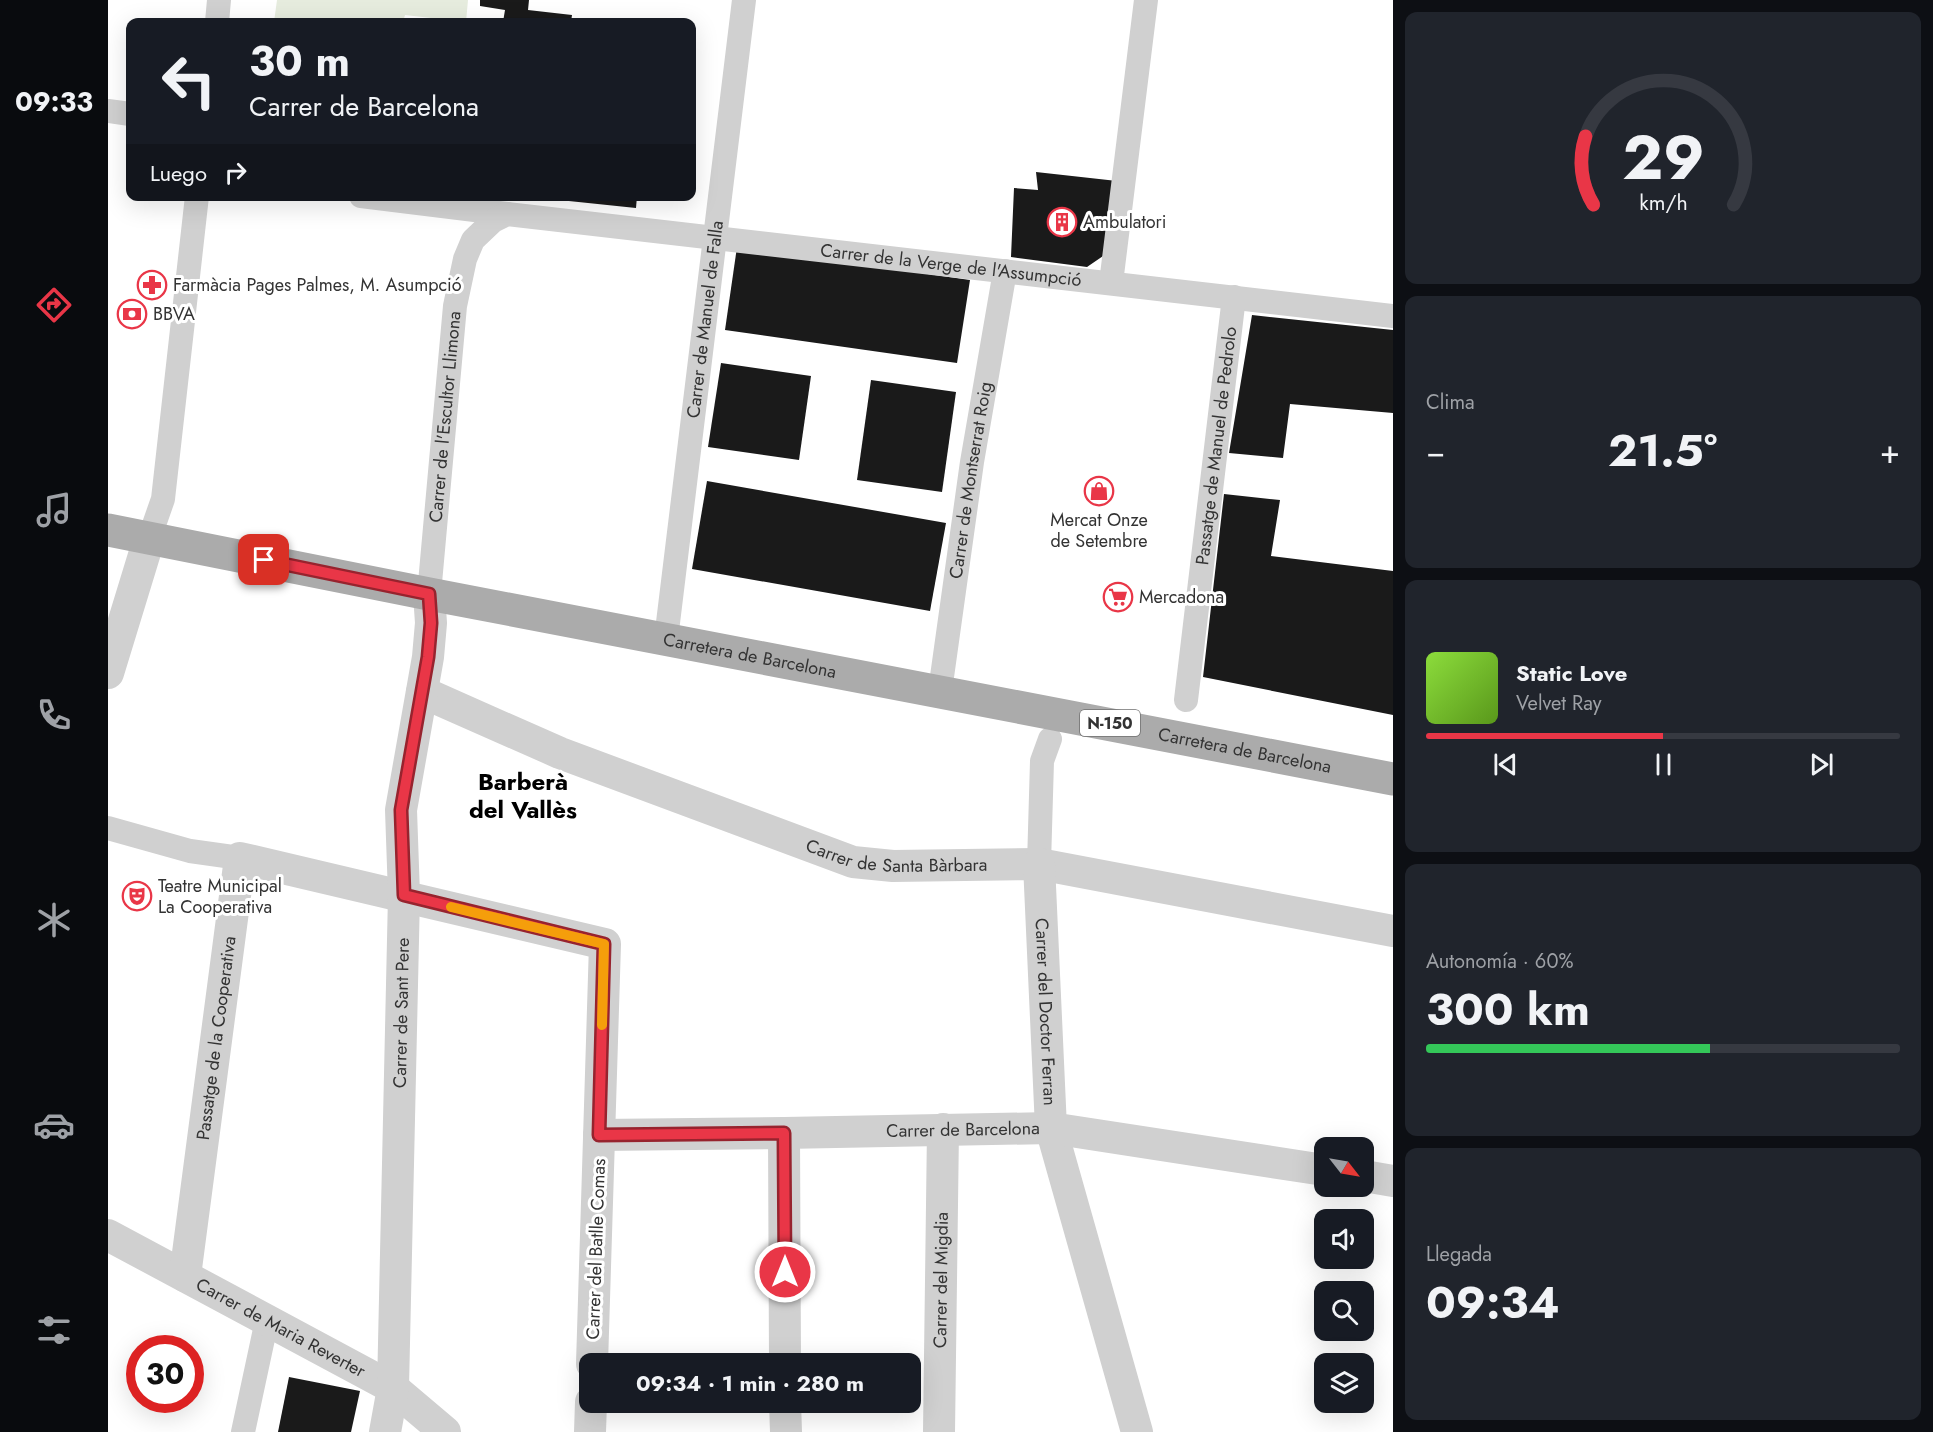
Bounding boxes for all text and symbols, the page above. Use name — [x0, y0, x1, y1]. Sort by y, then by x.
text: 30 m — [249, 31, 350, 92]
icon: left — [150, 42, 228, 120]
text: 09:33 — [15, 82, 93, 121]
text: Carrer de Barcelona — [249, 87, 479, 126]
text: 29 — [1622, 112, 1704, 202]
icon: right — [219, 156, 252, 189]
text: Luego — [150, 157, 207, 189]
text: km/h — [1639, 187, 1687, 218]
building icon: Ambulatori — [1046, 206, 1078, 238]
place label: Ambulatori — [1083, 209, 1166, 235]
street label: Carrer de Manuel de Falla — [680, 219, 730, 420]
street label: Carrer de la Verge de l'Assumpció — [819, 237, 1083, 293]
pharmacy icon: Farmàcia Pages Palmes, M. Asumpció — [136, 269, 168, 301]
place label: Farmàcia Pages Palmes, M. Asumpció — [173, 272, 462, 298]
icon: directions — [33, 284, 75, 326]
bank icon: BBVA — [116, 298, 148, 330]
place label: BBVA — [153, 301, 195, 327]
street label: Carrer de l'Escultor Llimona — [423, 310, 467, 524]
street label: Passatge de Manuel de Pedrolo — [1189, 325, 1243, 566]
street label: Carrer de Montserrat Roig — [943, 380, 999, 581]
text: Clima — [1426, 388, 1475, 417]
text: 21.5° — [1608, 418, 1717, 483]
text: − — [1426, 428, 1445, 475]
text: + — [1880, 428, 1900, 475]
shop icon: Mercat Onze de Setembre — [1083, 475, 1115, 507]
icon: music — [33, 489, 75, 531]
place label: Mercat Onze de Setembre — [1050, 507, 1148, 554]
pin — [238, 534, 289, 585]
icon: arrive — [247, 543, 280, 576]
supermarket icon: Mercadona — [1102, 581, 1134, 613]
place label: Mercadona — [1139, 584, 1224, 610]
street label: Carretera de Barcelona — [661, 626, 839, 685]
text: Static Love — [1516, 657, 1627, 689]
text: Velvet Ray — [1516, 689, 1602, 718]
icon: phone — [33, 694, 75, 736]
road number: N-150 — [1080, 710, 1140, 736]
street label: Carretera de Barcelona — [1156, 721, 1334, 780]
icon: previous — [1489, 748, 1522, 781]
icon: pause — [1647, 748, 1680, 781]
icon: next — [1805, 748, 1838, 781]
district label: Barberà del Vallès — [469, 764, 577, 827]
street label: Carrer de Santa Bàrbara — [802, 833, 988, 879]
place label: Teatre Municipal La Cooperativa — [158, 873, 282, 920]
theatre icon: Teatre Municipal La Cooperativa — [121, 880, 153, 912]
icon: climate — [33, 899, 75, 941]
street label: Carrer del Doctor Ferran — [1028, 917, 1063, 1106]
street label: Passatge de la Cooperativa — [190, 934, 243, 1142]
street label: Carrer de Sant Pere — [387, 937, 416, 1088]
text: Autonomía · 60% — [1426, 947, 1573, 976]
text: 300 km — [1426, 977, 1590, 1042]
icon: car — [33, 1104, 75, 1146]
street label: Carrer de Barcelona — [886, 1115, 1040, 1144]
north arrow — [1314, 1137, 1374, 1197]
map controls — [1314, 1137, 1374, 1413]
street label: Carrer del Batlle Comas — [580, 1158, 612, 1340]
button: sound — [1314, 1209, 1374, 1269]
street label: Carrer del Migdia — [927, 1212, 955, 1348]
position arrow — [753, 1240, 817, 1304]
text: Llegada — [1426, 1240, 1492, 1269]
text: 09:34 — [1426, 1270, 1560, 1335]
street label: Carrer de Maria Reverter — [191, 1272, 371, 1384]
button: search — [1314, 1281, 1374, 1341]
icon: filters — [33, 1309, 75, 1351]
speed limit sign: 30 — [126, 1335, 204, 1413]
button: layers — [1314, 1353, 1374, 1413]
text: 09:34 · 1 min · 280 m — [636, 1367, 864, 1399]

